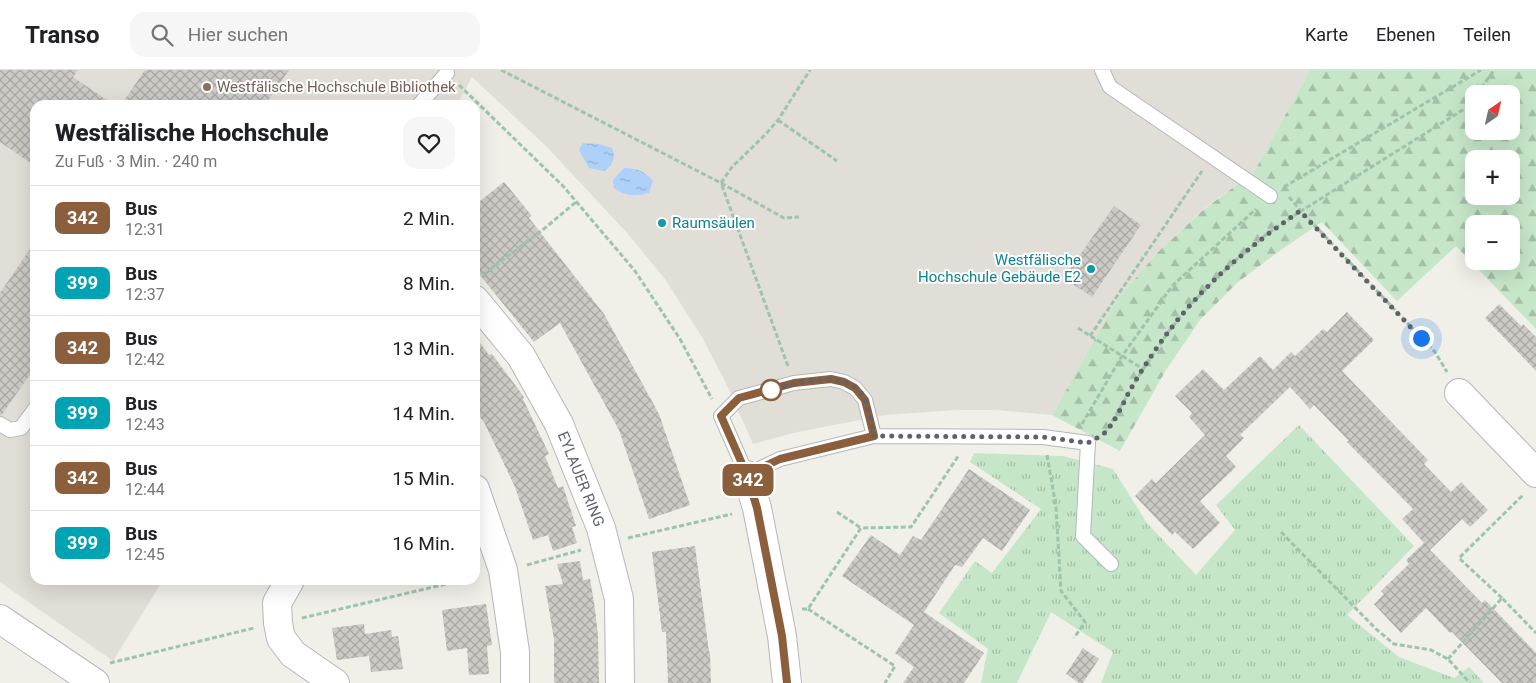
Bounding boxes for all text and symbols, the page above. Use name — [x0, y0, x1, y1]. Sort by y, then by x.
search box — [130, 12, 480, 57]
text: Transo — [25, 21, 100, 49]
icon: search — [148, 21, 176, 49]
text: Hier suchen — [188, 23, 288, 46]
text: Karte — [1305, 24, 1348, 45]
text: Ebenen — [1376, 24, 1435, 45]
text: Teilen — [1463, 24, 1511, 45]
place label: Westfälische Hochschule Bibliothek — [217, 78, 456, 96]
marker: Westfälische Hochschule Bibliothek — [201, 81, 213, 93]
north arrow — [1465, 85, 1520, 140]
map controls — [1465, 85, 1520, 270]
button: heart — [403, 117, 455, 169]
text: Westfälische Hochschule — [55, 119, 329, 147]
button: + — [1465, 150, 1520, 205]
text: Zu Fuß · 3 Min. · 240 m — [55, 152, 217, 171]
text: Bus — [125, 197, 158, 220]
text: 342 — [67, 207, 98, 228]
text: 2 Min. — [403, 207, 455, 230]
place label: Raumsäulen — [672, 214, 755, 232]
button: − — [1465, 215, 1520, 270]
marker: Raumsäulen — [656, 217, 668, 229]
text: 12:31 — [125, 220, 165, 239]
place label: Westfälische Hochschule Gebäude E2 — [918, 251, 1081, 286]
text: Bus — [125, 262, 158, 285]
marker: Westfälische Hochschule Gebäude E2 — [1085, 263, 1097, 275]
text: 399 — [67, 272, 98, 293]
text: 8 Min. — [403, 272, 455, 295]
text: 12:37 — [125, 285, 165, 304]
your location — [1409, 326, 1434, 351]
text: Bus — [125, 327, 158, 350]
text: 342 — [67, 337, 98, 358]
text: 13 Min. — [392, 337, 455, 360]
text: 12:42 — [125, 350, 165, 369]
unlabelled marker — [760, 379, 782, 401]
text: Bus — [125, 392, 158, 415]
text: 399 — [67, 402, 98, 423]
text: 14 Min. — [392, 402, 455, 425]
text: 12:43 — [125, 415, 165, 434]
street label: EYLAUER RING — [554, 429, 608, 529]
text: Bus — [125, 457, 158, 480]
line badge: 342 — [719, 464, 777, 496]
text: 342 — [67, 467, 98, 488]
text: 15 Min. — [392, 467, 455, 490]
text: 342 — [733, 469, 763, 490]
text: 12:44 — [125, 480, 165, 499]
text: Bus — [125, 522, 158, 545]
text: 399 — [67, 532, 98, 553]
text: 16 Min. — [392, 532, 455, 555]
text: 12:45 — [125, 545, 165, 564]

